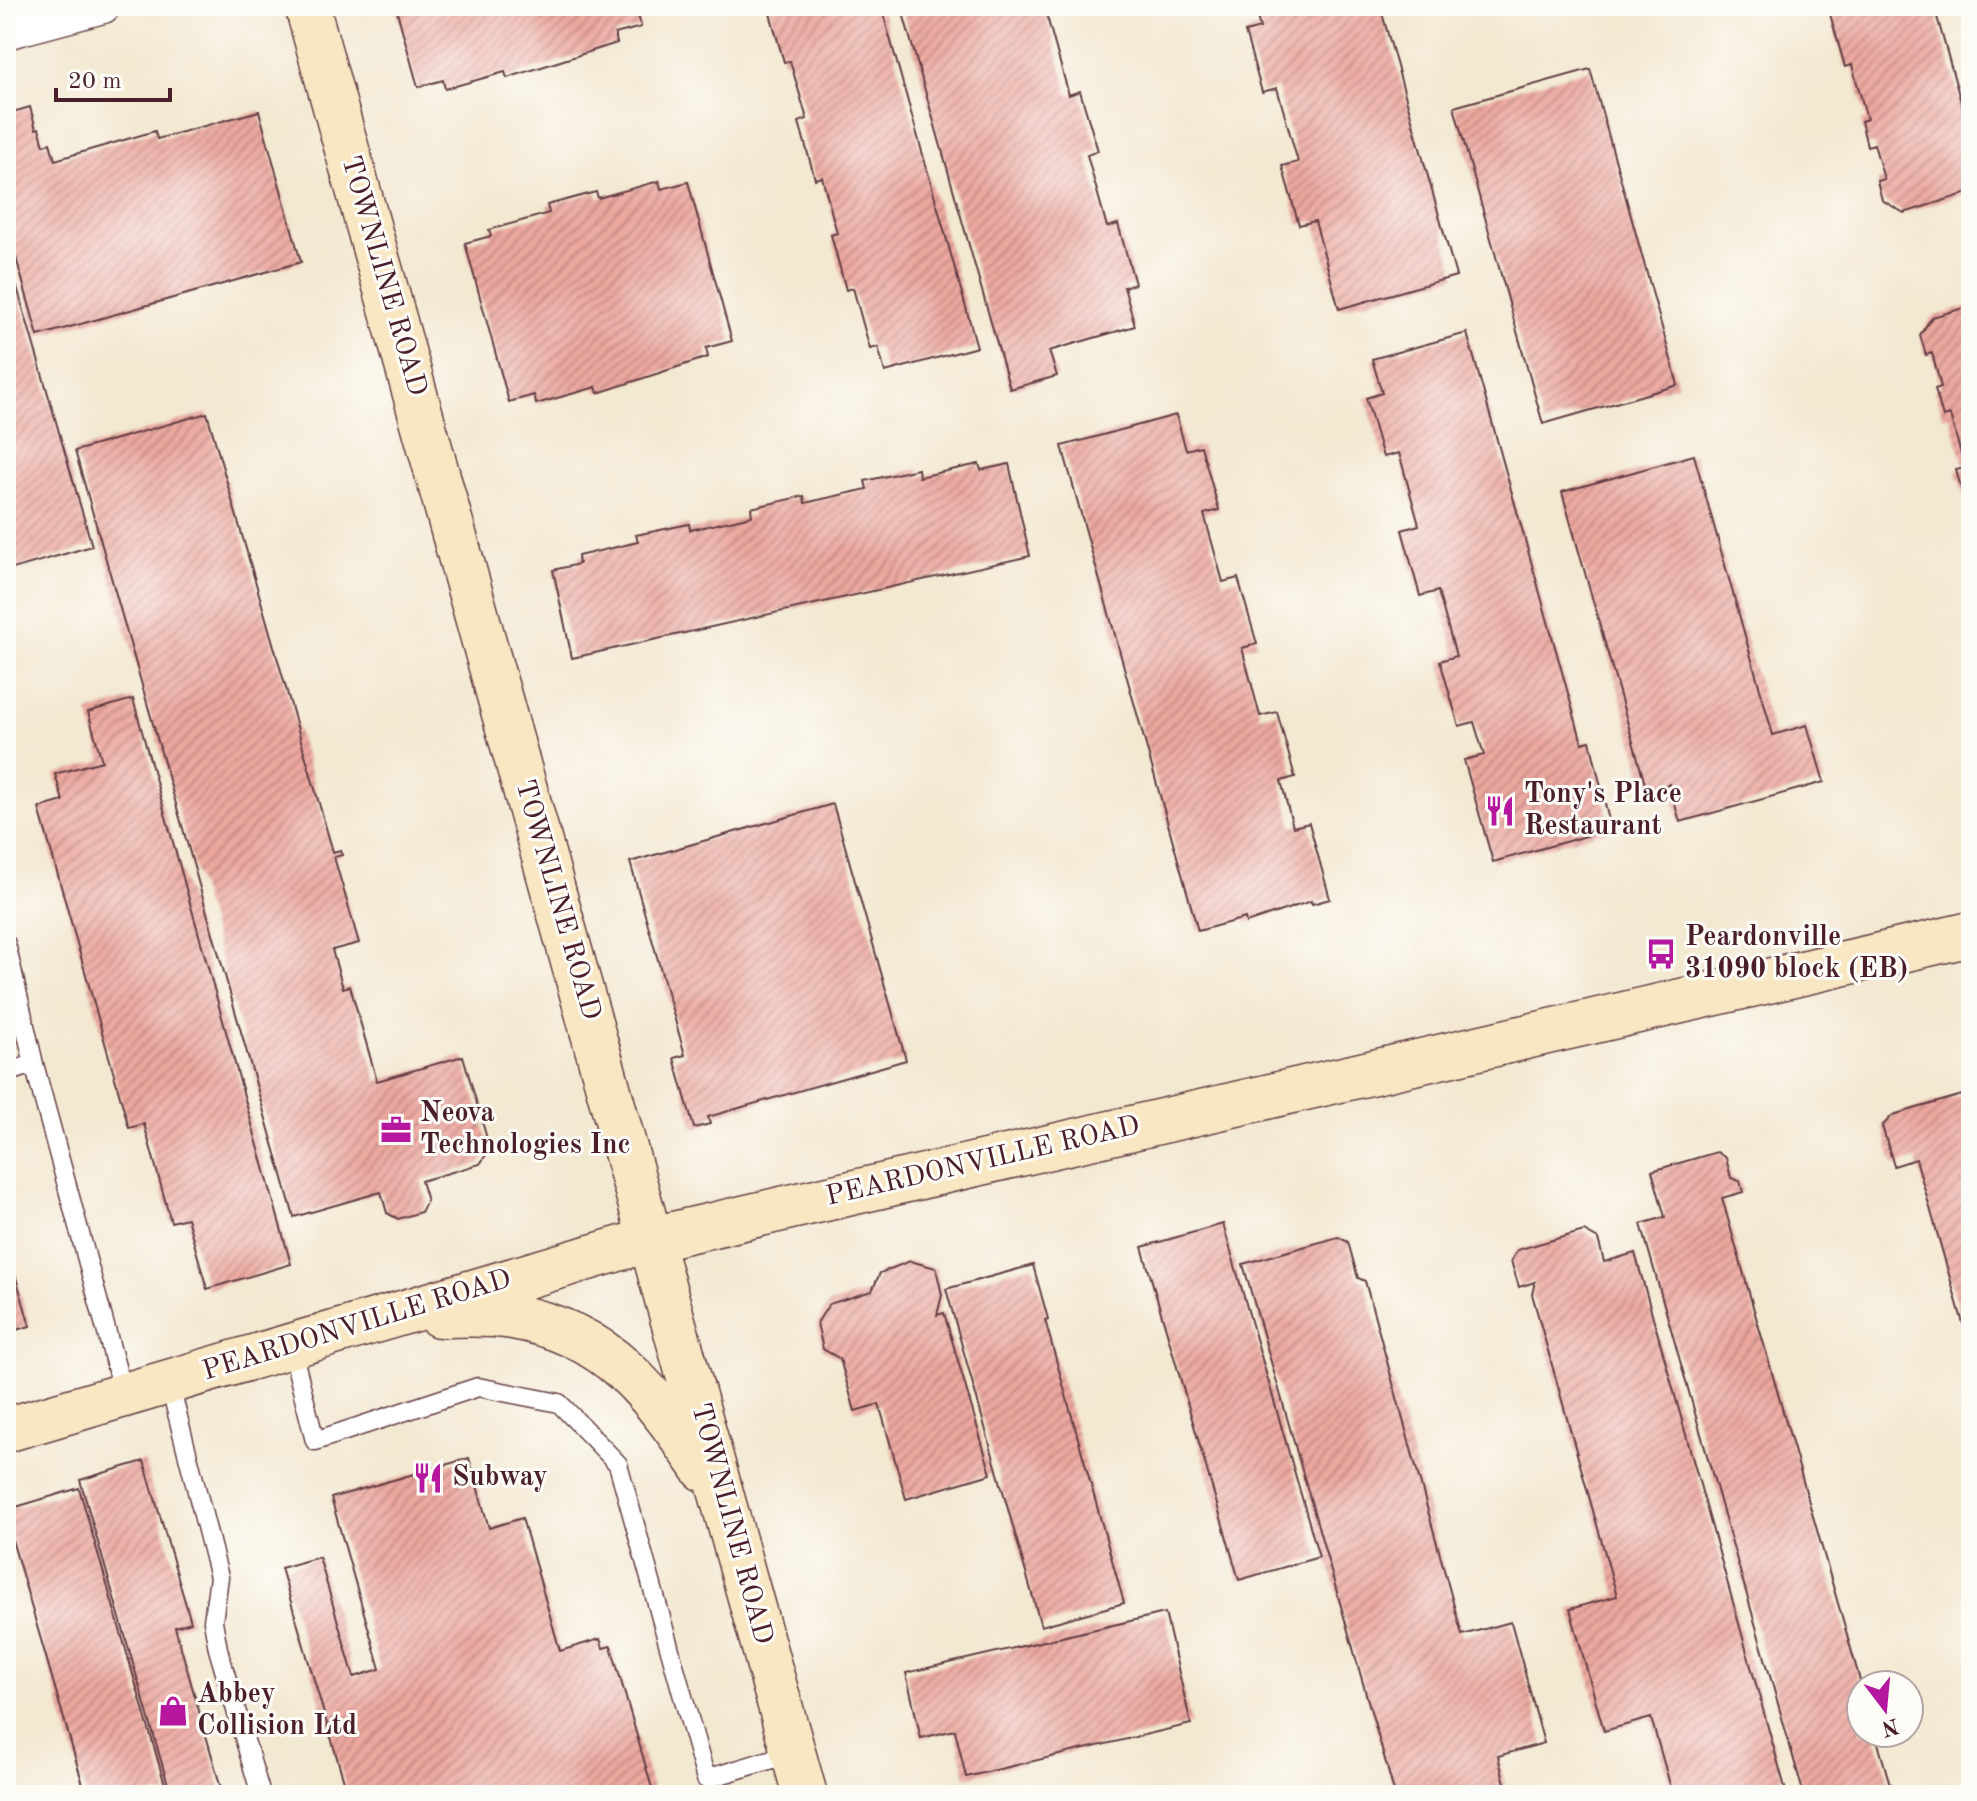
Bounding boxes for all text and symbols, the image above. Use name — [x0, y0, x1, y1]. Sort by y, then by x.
scale bar — [56, 52, 170, 102]
text: 20 m — [68, 70, 122, 94]
street label: TOWNLINE ROAD — [335, 153, 431, 399]
street label: TOWNLINE ROAD — [509, 777, 605, 1023]
place label: Tony's Place Restaurant — [1524, 781, 1682, 841]
restaurant icon: Tony's Place Restaurant — [1483, 794, 1517, 828]
place label: Peardonville 31090 block (EB) — [1685, 924, 1908, 984]
bus stop icon: Peardonville 31090 block (EB) — [1644, 937, 1678, 971]
place label: Neova Technologies Inc — [420, 1100, 631, 1160]
street label: PEARDONVILLE ROAD — [823, 1112, 1143, 1212]
office icon: Neova Technologies Inc — [379, 1113, 413, 1147]
street label: PEARDONVILLE ROAD — [199, 1266, 515, 1386]
street label: TOWNLINE ROAD — [685, 1400, 777, 1648]
restaurant icon: Subway — [411, 1461, 445, 1495]
place label: Subway — [452, 1464, 548, 1492]
north arrow — [1845, 1669, 1925, 1749]
place label: Abbey Collision Ltd — [197, 1681, 357, 1741]
shop icon: Abbey Collision Ltd — [156, 1694, 190, 1728]
text: N — [1879, 1713, 1901, 1739]

